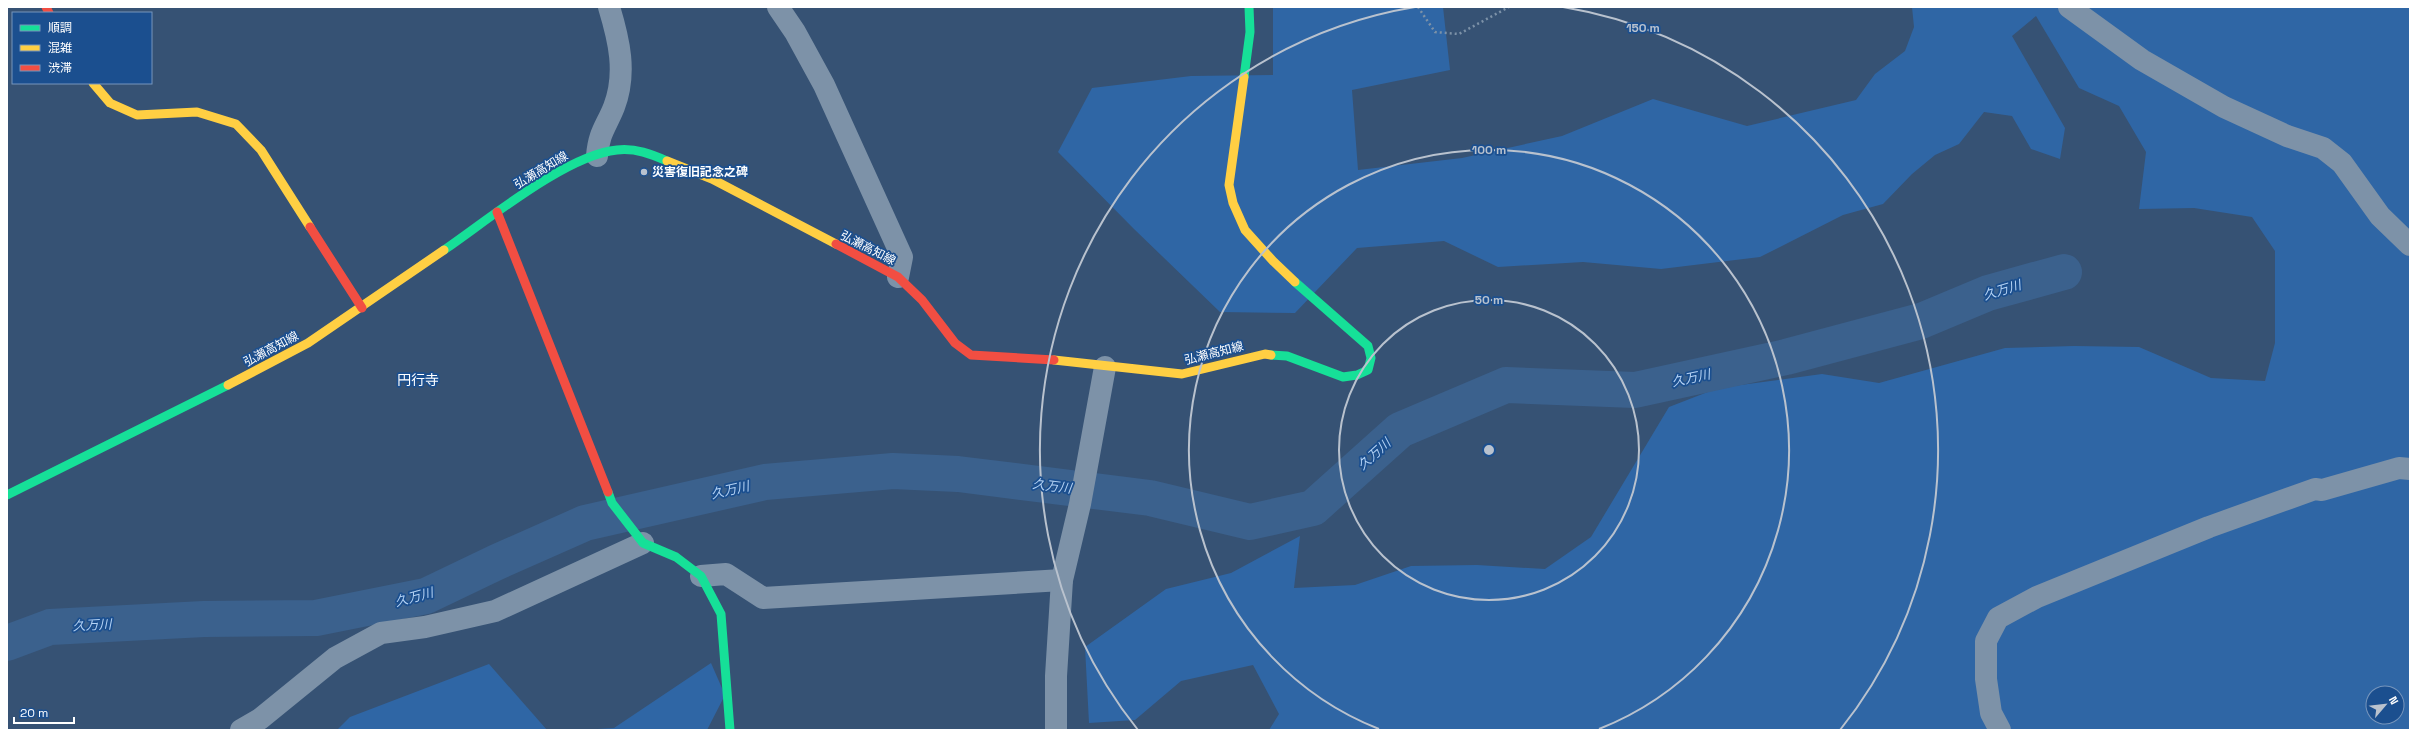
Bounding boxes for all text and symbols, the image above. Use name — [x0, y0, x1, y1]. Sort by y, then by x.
legend — [12, 12, 152, 84]
text: 順調 — [48, 20, 72, 36]
text: 150 m — [1626, 20, 1660, 36]
text: 混雑 — [48, 40, 72, 56]
text: 渋滞 — [48, 60, 72, 76]
text: 100 m — [1472, 142, 1506, 158]
street label: 弘瀬高知線 — [511, 148, 571, 192]
place label: 災害復旧記念之碑 — [652, 164, 748, 180]
marker: 災害復旧記念之碑 — [639, 167, 649, 177]
street label: 弘瀬高知線 — [838, 227, 898, 269]
water label: 久万川 — [1981, 276, 2025, 304]
text: 50 m — [1475, 292, 1503, 308]
street label: 弘瀬高知線 — [241, 328, 301, 370]
street label: 弘瀬高知線 — [1183, 338, 1245, 368]
water label: 久万川 — [1670, 365, 1714, 390]
district label: 円行寺 — [397, 371, 439, 389]
water label: 久万川 — [1354, 433, 1396, 473]
centre of rings — [1482, 443, 1496, 457]
water label: 久万川 — [1032, 475, 1074, 497]
water label: 久万川 — [709, 477, 753, 503]
water label: 久万川 — [393, 583, 437, 610]
water label: 久万川 — [72, 615, 114, 635]
north arrow — [2365, 685, 2405, 725]
text: N — [2386, 694, 2402, 707]
scale bar — [14, 699, 74, 725]
text: 20 m — [20, 705, 48, 721]

